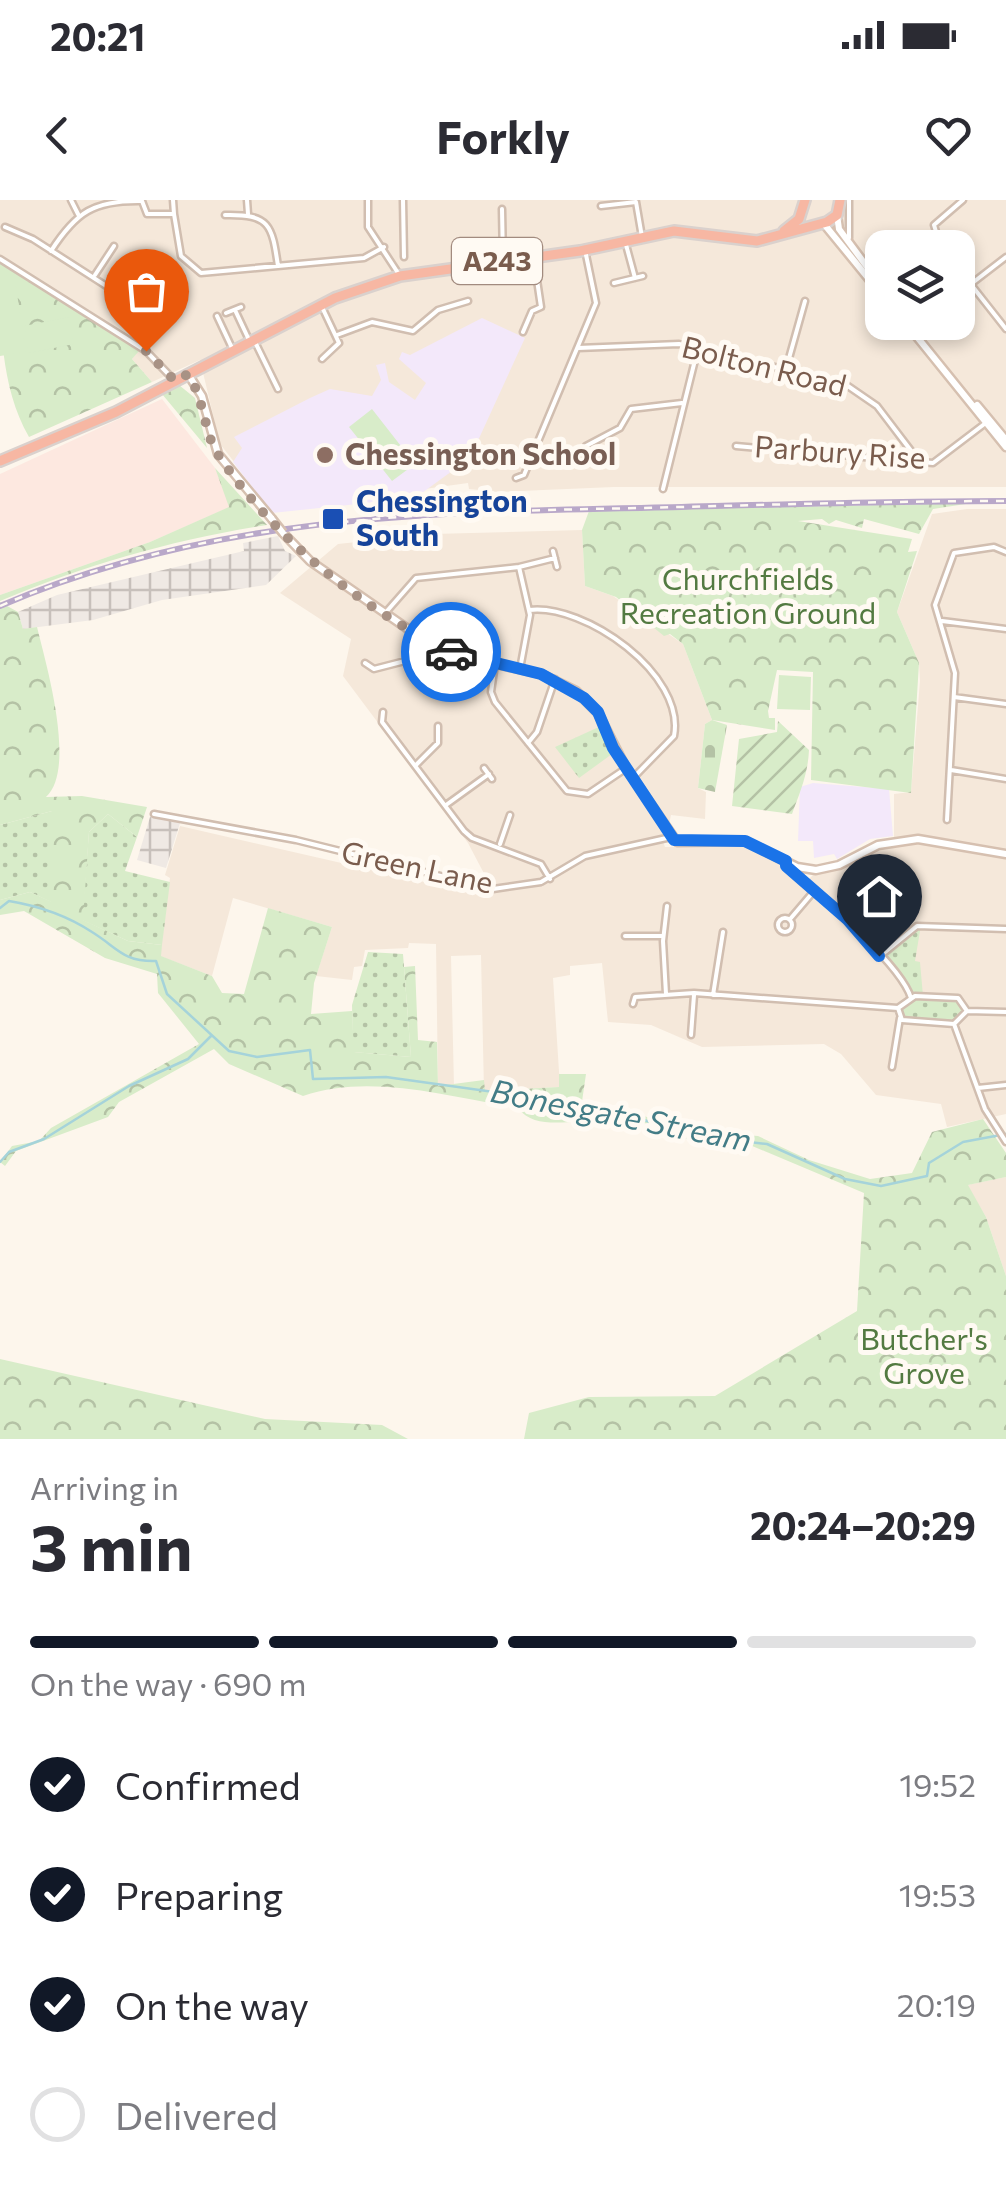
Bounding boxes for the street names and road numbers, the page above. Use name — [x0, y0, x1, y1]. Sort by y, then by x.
road number: A243 — [452, 238, 542, 284]
street label: Bolton Road — [679, 326, 851, 403]
street label: Parbury Rise — [753, 426, 927, 475]
street label: Green Lane — [338, 831, 497, 900]

